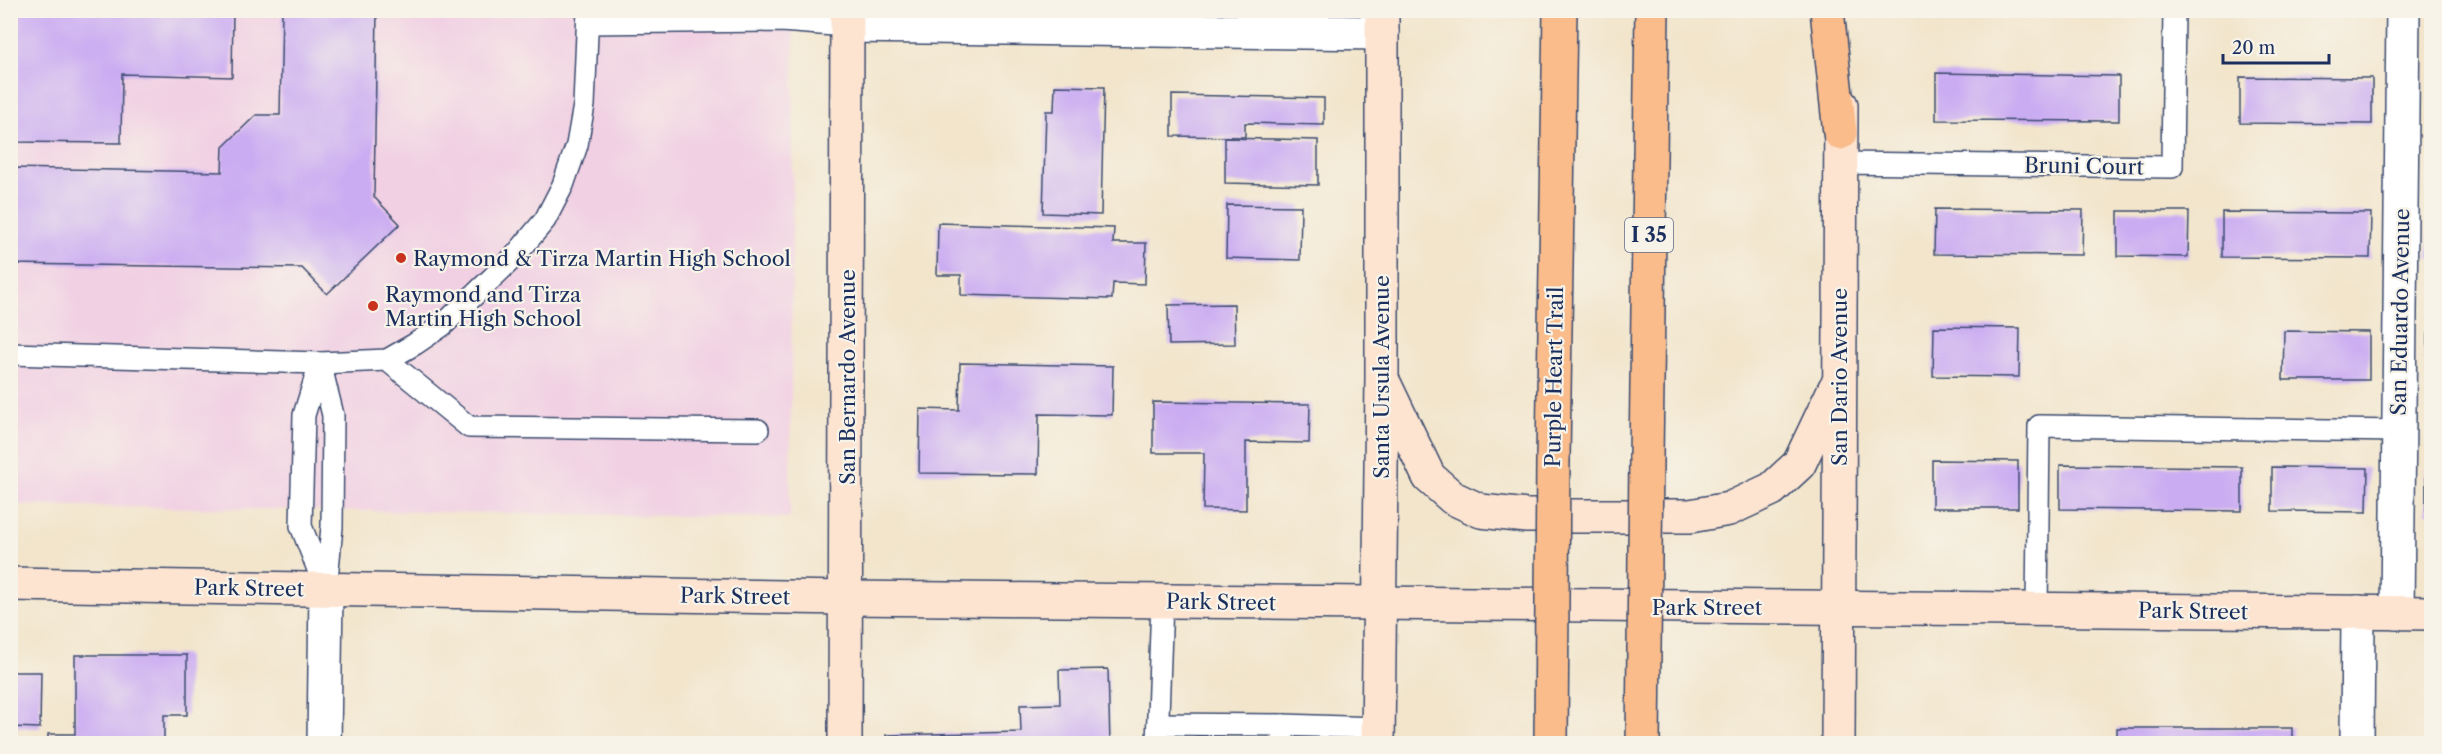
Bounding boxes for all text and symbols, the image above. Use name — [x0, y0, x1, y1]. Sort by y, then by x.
scale bar — [2223, 27, 2330, 65]
text: 20 m — [2232, 37, 2276, 59]
street label: Bruni Court — [2024, 152, 2145, 180]
street label: San Eduardo Avenue — [2386, 208, 2414, 416]
road number: I 35 — [1625, 218, 1673, 252]
place label: Raymond & Tirza Martin High School — [413, 246, 791, 271]
marker: Raymond & Tirza Martin High School — [394, 251, 408, 265]
street label: San Bernardo Avenue — [835, 269, 860, 485]
street label: Santa Ursula Avenue — [1369, 275, 1394, 479]
place label: Raymond and Tirza Martin High School — [385, 282, 582, 331]
street label: Purple Heart Trail — [1540, 286, 1568, 468]
street label: San Dario Avenue — [1827, 288, 1852, 466]
marker: Raymond and Tirza Martin High School — [366, 299, 380, 313]
street label: Park Street — [194, 575, 305, 601]
street label: Park Street — [680, 583, 791, 609]
street label: Park Street — [1166, 589, 1277, 615]
street label: Park Street — [1652, 595, 1763, 620]
street label: Park Street — [2138, 598, 2249, 624]

